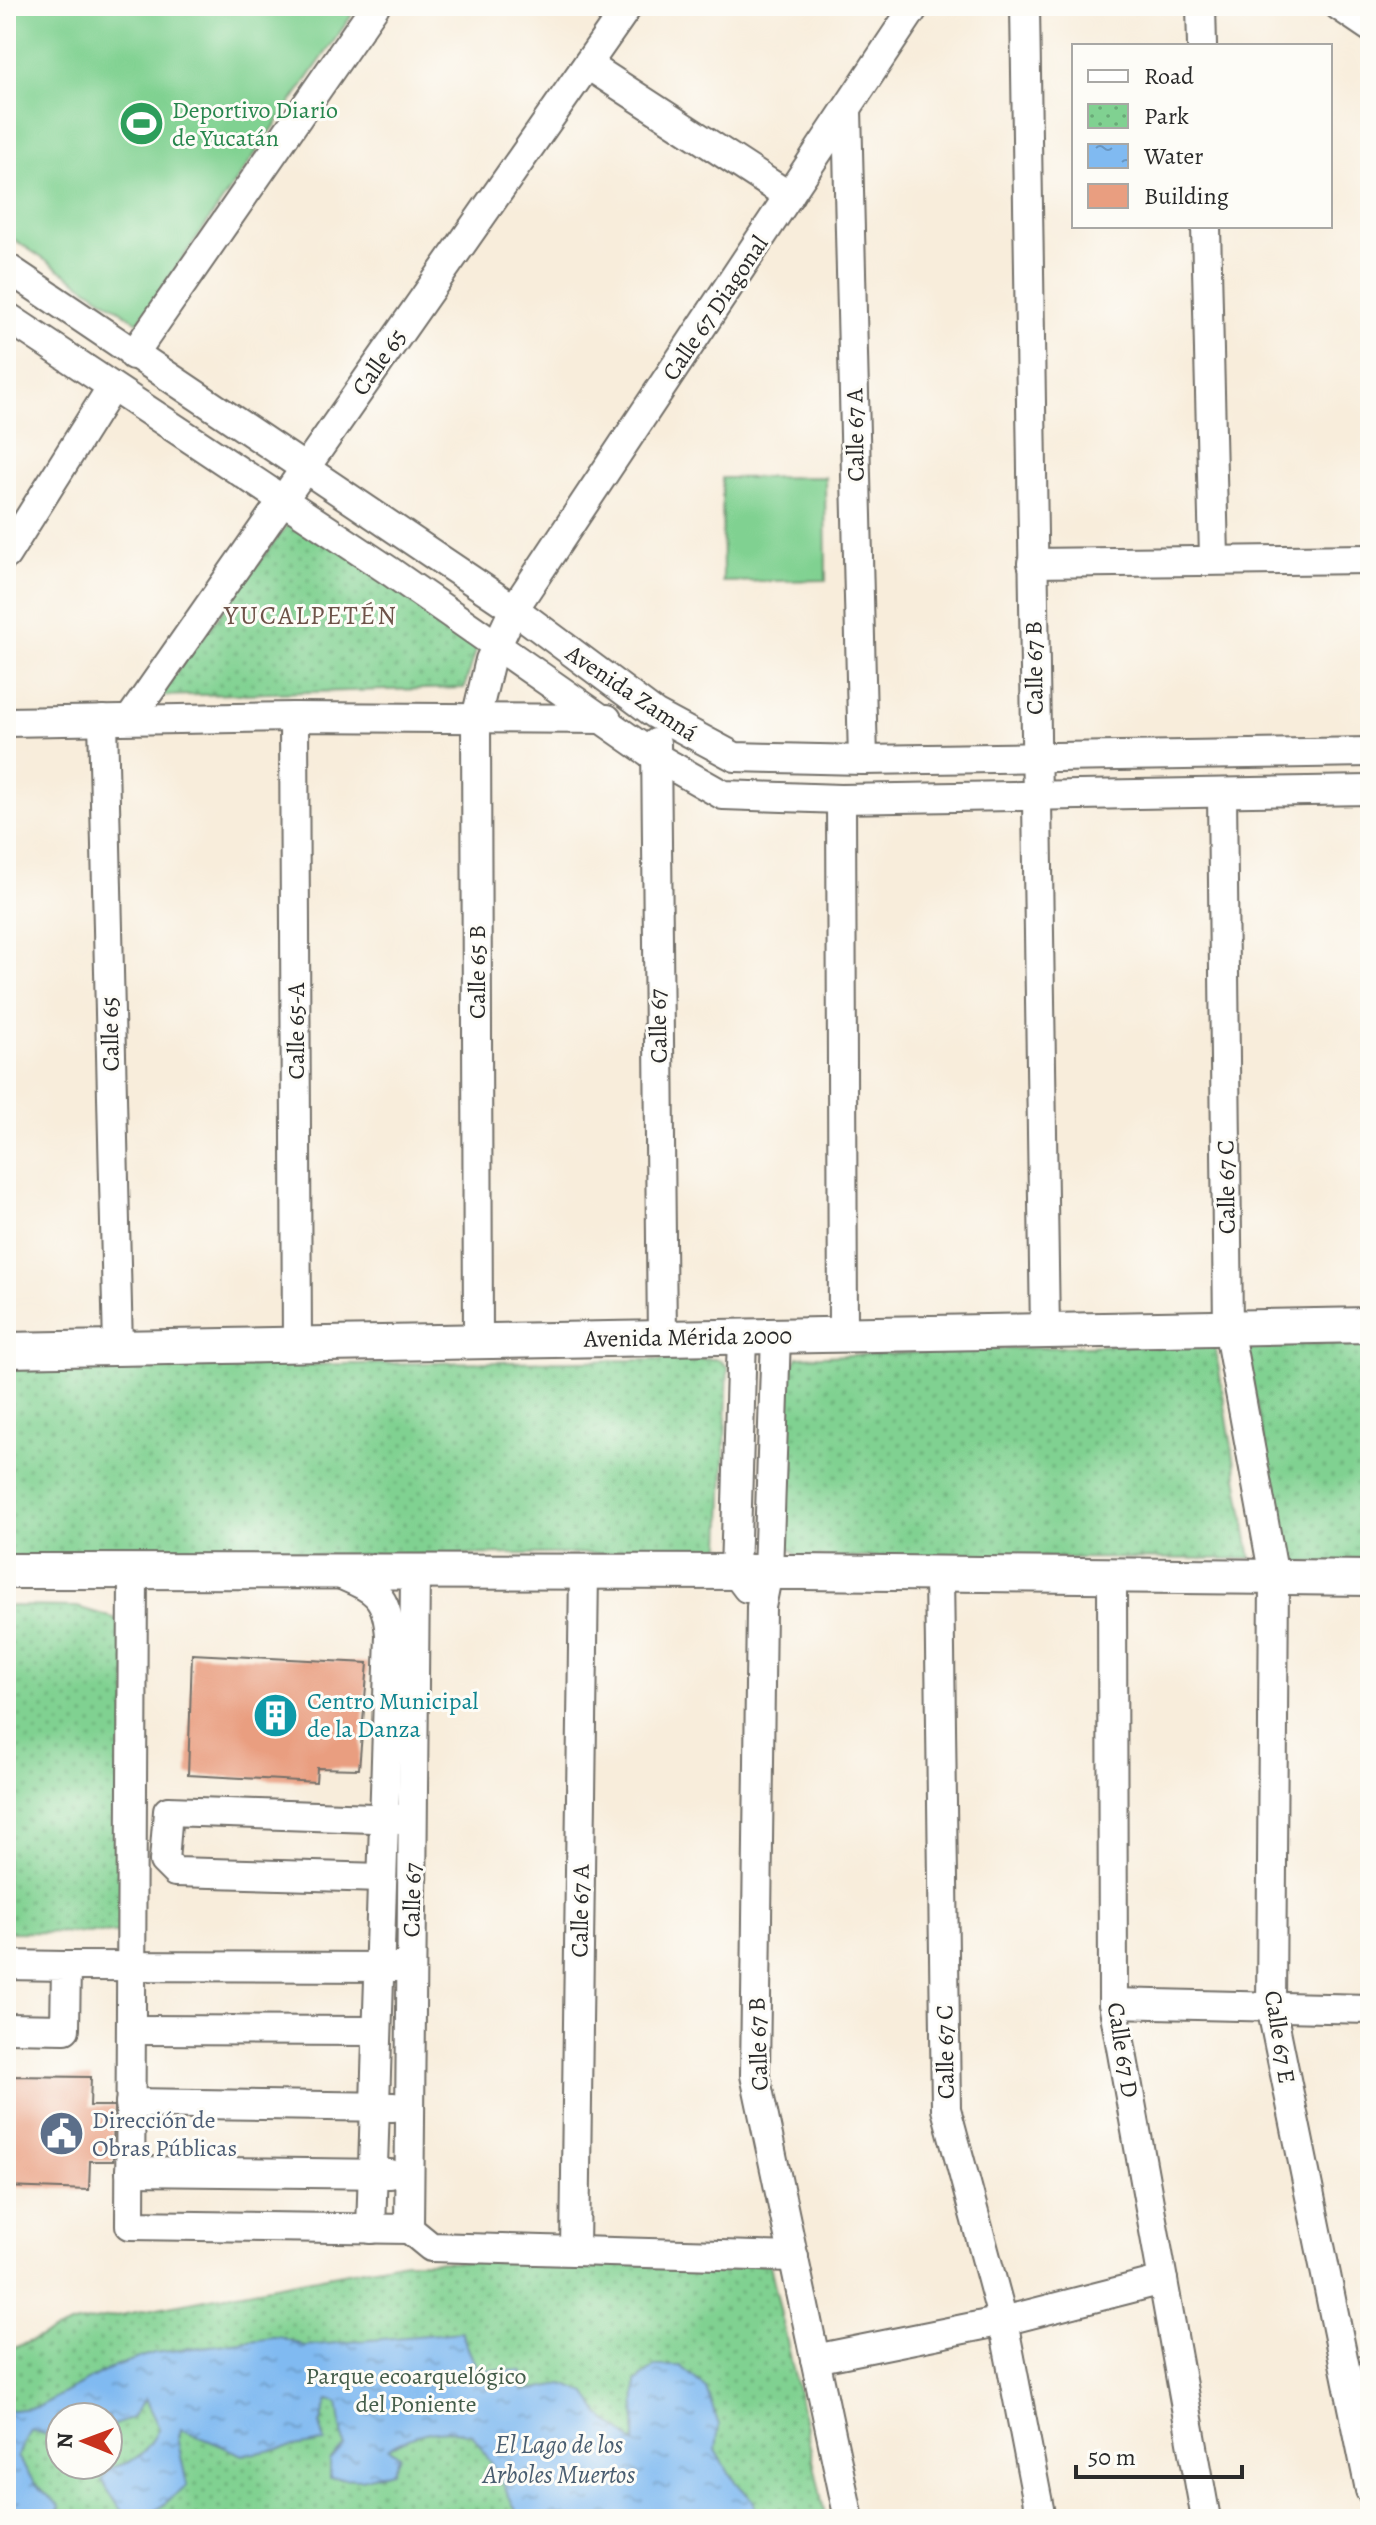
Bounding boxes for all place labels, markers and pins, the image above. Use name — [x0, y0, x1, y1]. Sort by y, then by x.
place label: Deportivo Diario de Yucatán — [172, 94, 338, 154]
sports icon: Deportivo Diario de Yucatán — [117, 100, 165, 148]
place label: Centro Municipal de la Danza — [307, 1685, 479, 1745]
building icon: Centro Municipal de la Danza — [252, 1691, 300, 1739]
place label: Dirección de Obras Públicas — [92, 2104, 237, 2164]
public building icon: Dirección de Obras Públicas — [37, 2110, 85, 2158]

